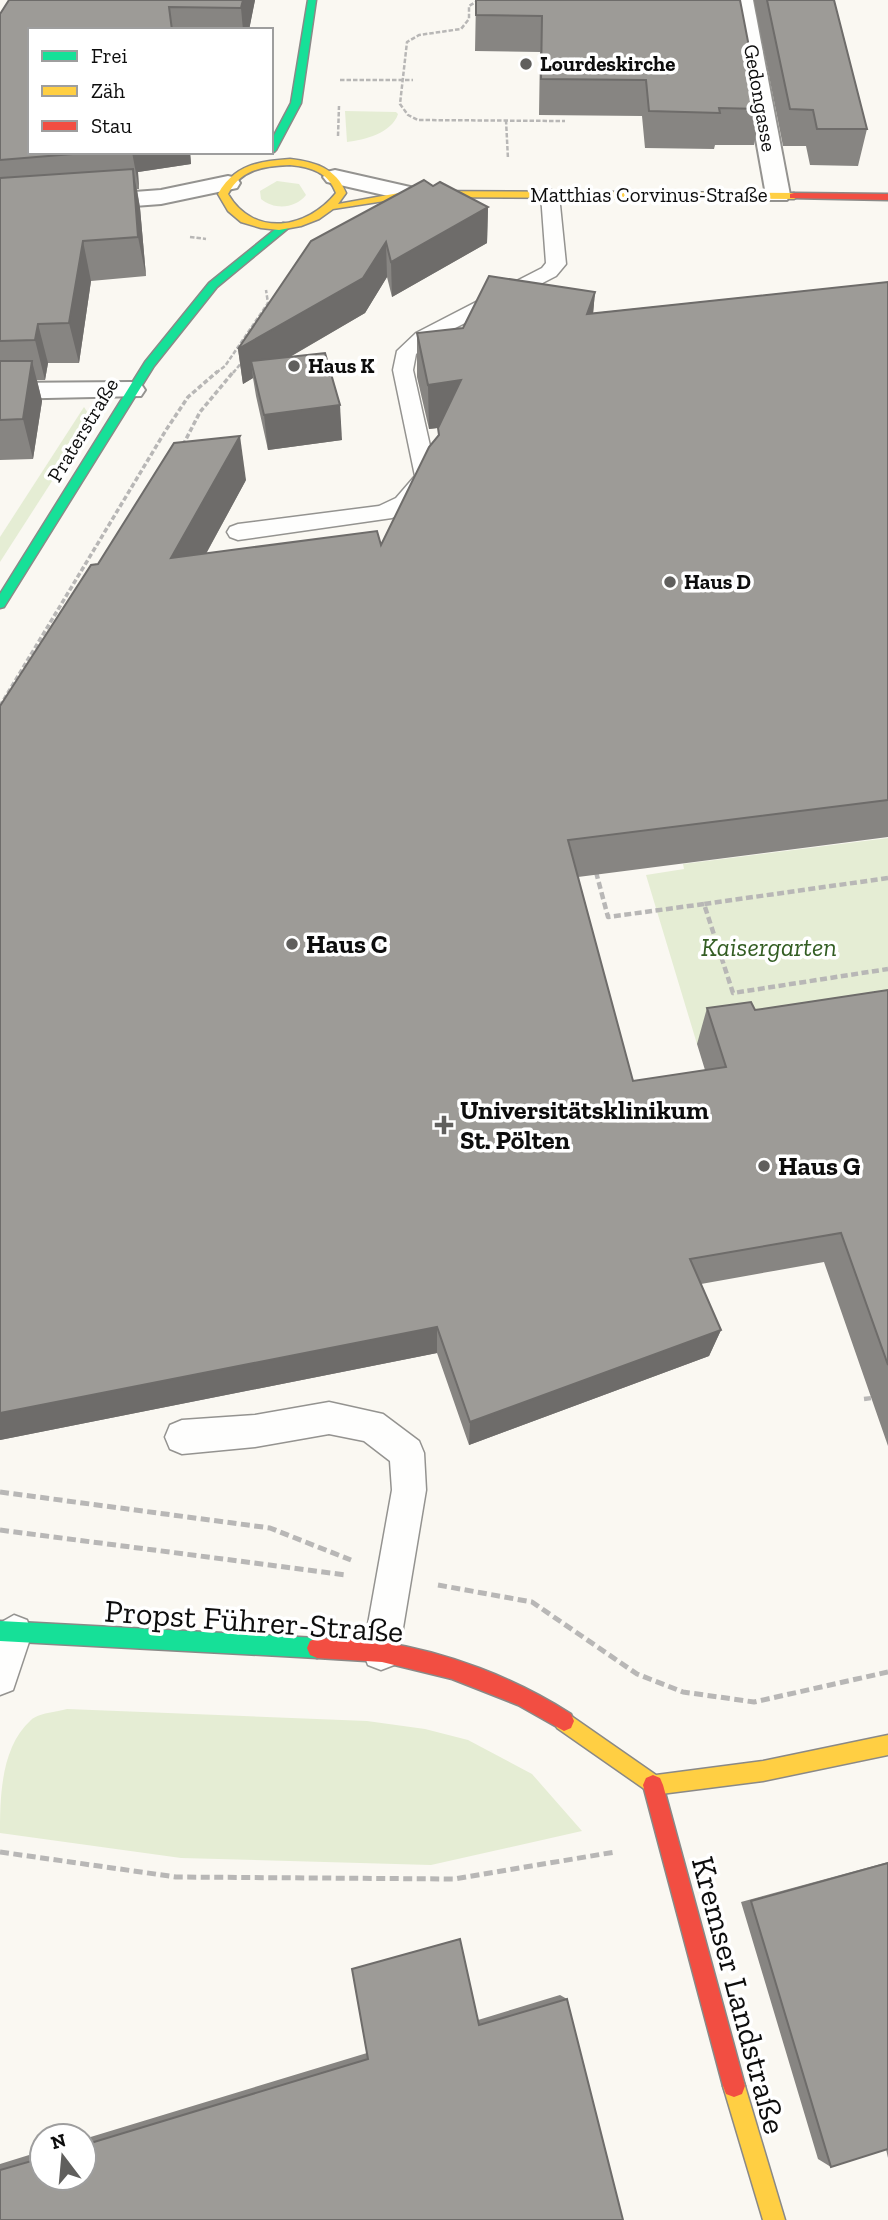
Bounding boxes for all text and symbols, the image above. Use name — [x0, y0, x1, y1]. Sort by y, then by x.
legend — [28, 28, 273, 154]
street label: Gedongasse — [739, 42, 782, 154]
text: Frei — [91, 43, 127, 68]
place label: Lourdeskirche — [540, 51, 675, 76]
marker: Lourdeskirche — [518, 56, 534, 72]
text: Zäh — [91, 78, 125, 103]
text: Stau — [91, 113, 132, 138]
street label: Matthias Corvinus-Straße — [530, 182, 768, 207]
place label: Haus K — [308, 353, 374, 378]
marker: Haus K — [286, 358, 302, 374]
street label: Praterstraße — [42, 373, 123, 486]
place label: Haus D — [684, 569, 751, 594]
marker: Haus D — [662, 574, 678, 590]
place label: Haus C — [306, 928, 387, 960]
park label: Kaisergarten — [701, 931, 837, 963]
marker: Haus C — [284, 936, 300, 952]
place label: Universitätsklinikum St. Pölten — [460, 1094, 709, 1156]
marker: Universitätsklinikum St. Pölten — [434, 1115, 454, 1135]
place label: Haus G — [778, 1150, 861, 1182]
marker: Haus G — [756, 1158, 772, 1174]
street label: Propst Führer-Straße — [103, 1592, 405, 1650]
street label: Kremser Landstraße — [684, 1852, 794, 2138]
north arrow — [28, 2122, 98, 2192]
text: N — [48, 2128, 69, 2154]

